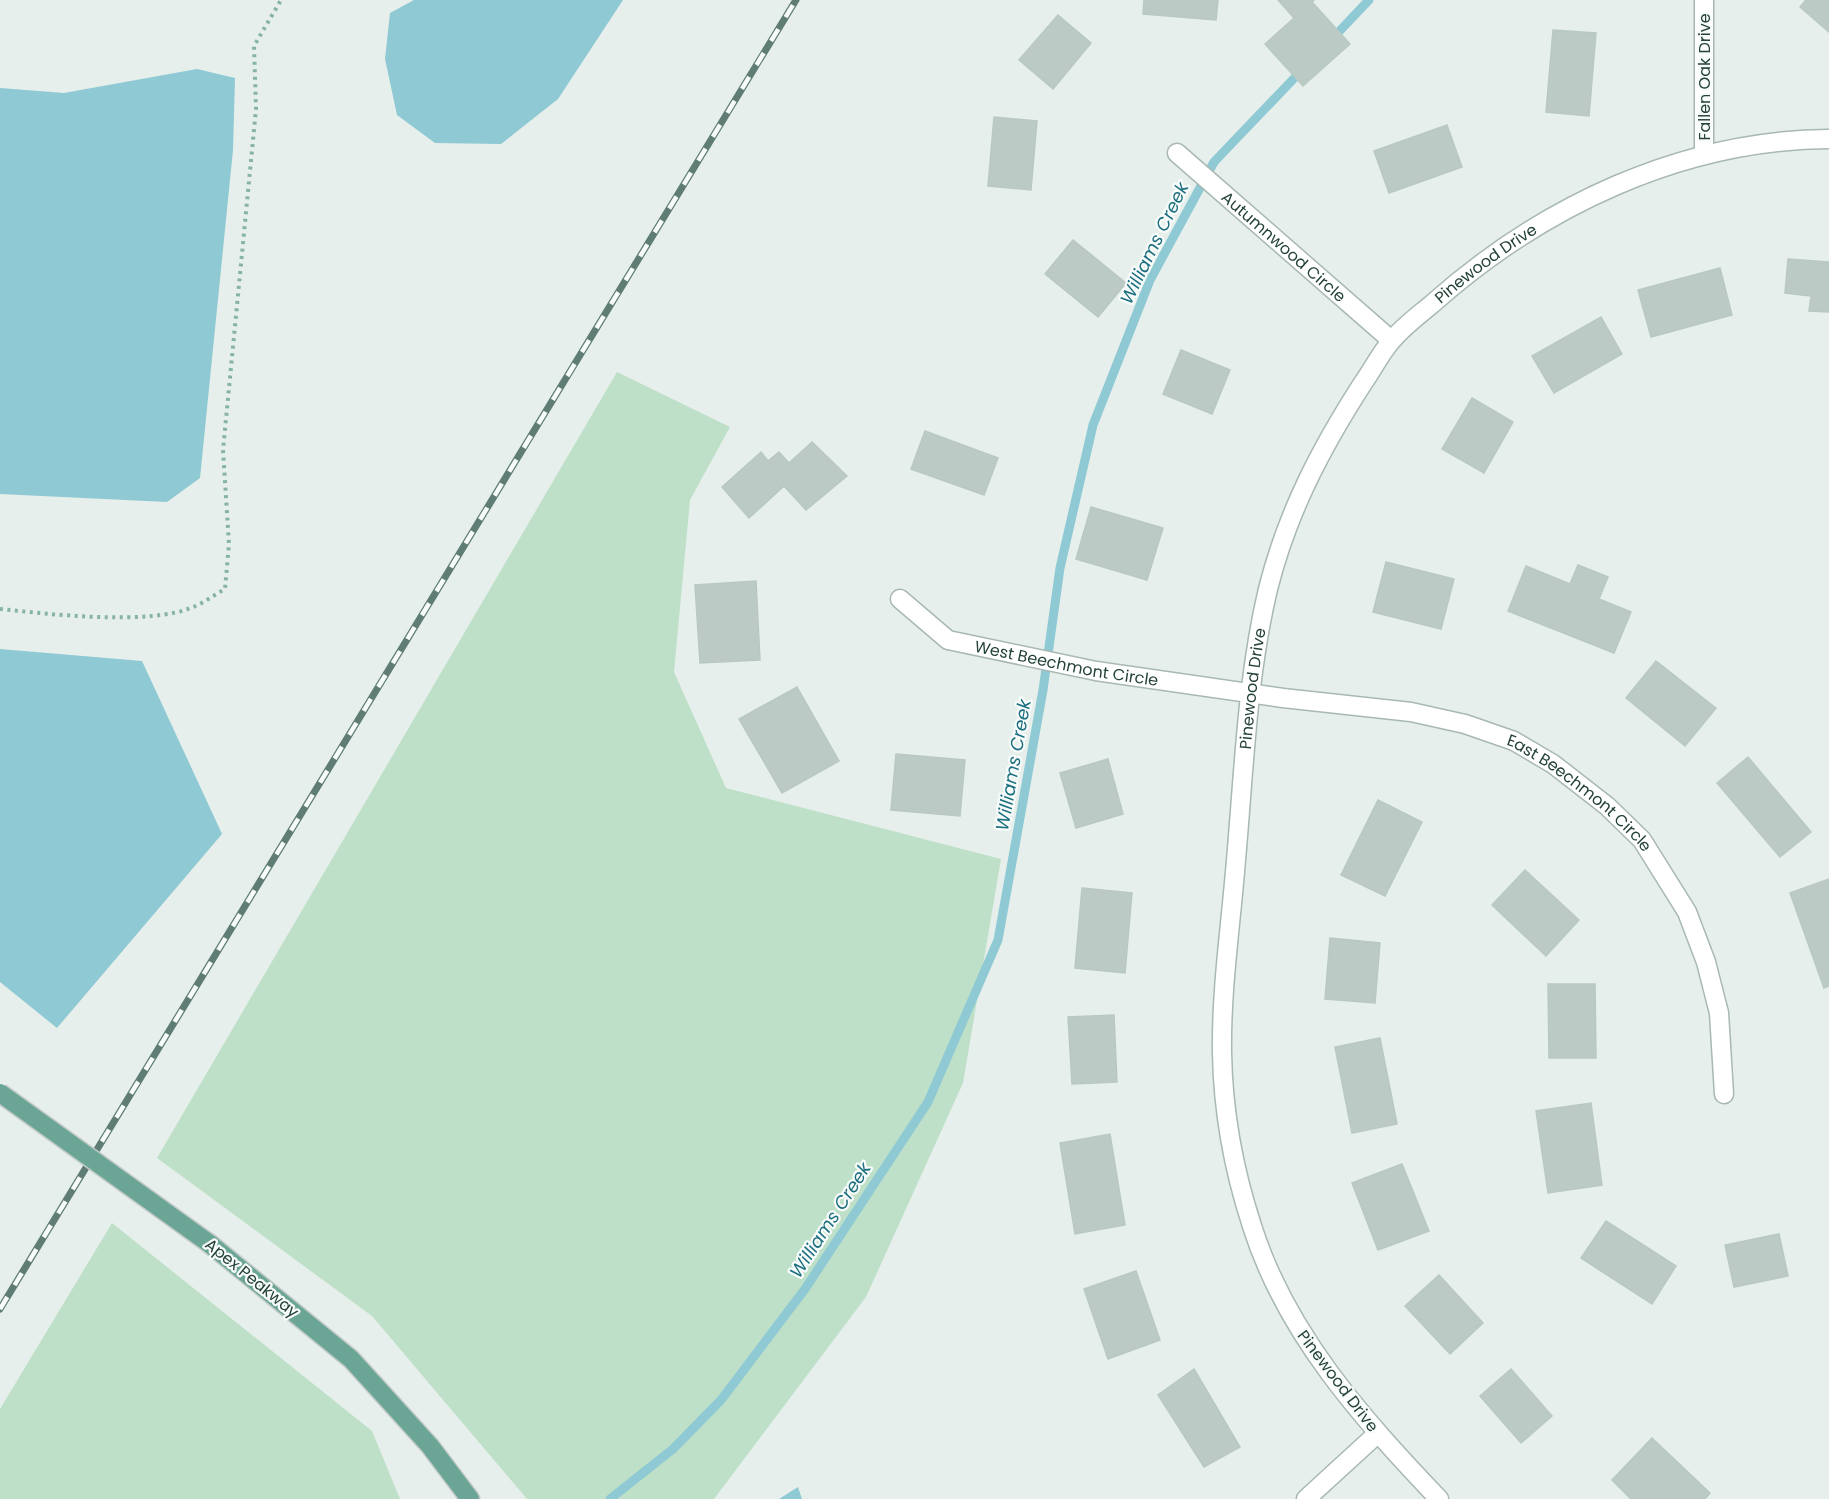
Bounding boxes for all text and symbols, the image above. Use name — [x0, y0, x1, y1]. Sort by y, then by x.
street label: Fallen Oak Drive — [1693, 13, 1716, 141]
water label: Williams Creek — [1114, 177, 1195, 308]
street label: Autumnwood Circle — [1217, 186, 1351, 307]
street label: Pinewood Drive — [1429, 218, 1541, 309]
street label: Pinewood Drive — [1233, 626, 1271, 750]
street label: West Beechmont Circle — [973, 634, 1160, 691]
water label: Williams Creek — [989, 697, 1037, 833]
street label: East Beechmont Circle — [1504, 728, 1658, 856]
water label: Williams Creek — [783, 1157, 877, 1283]
street label: Apex Peakway — [200, 1233, 304, 1323]
street label: Pinewood Drive — [1292, 1325, 1384, 1437]

